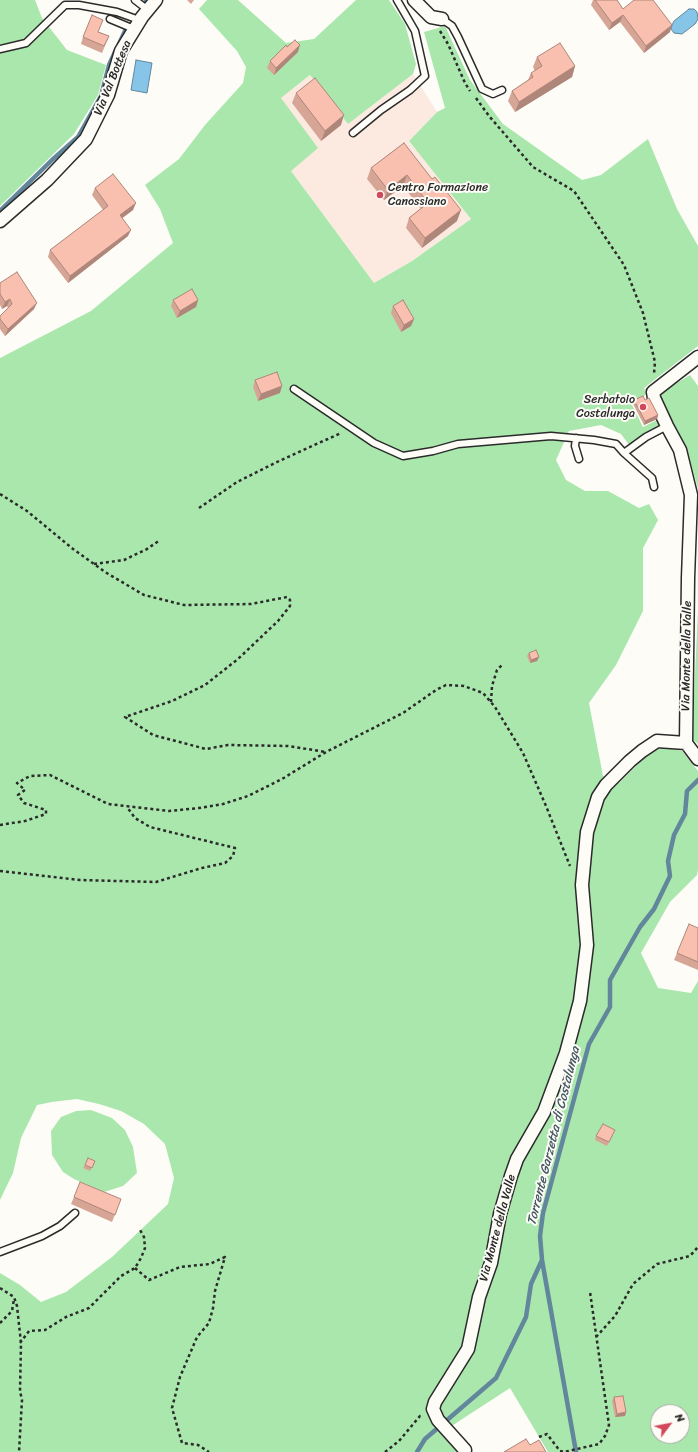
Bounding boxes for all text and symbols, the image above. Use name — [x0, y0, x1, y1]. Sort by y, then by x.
street label: Via Val Bottesa — [91, 38, 135, 118]
place label: Centro Formazione Canossiano — [388, 181, 488, 209]
marker: Centro Formazione Canossiano — [375, 190, 385, 200]
place label: Serbatoio Costalunga — [576, 393, 635, 421]
marker: Serbatoio Costalunga — [638, 402, 648, 412]
street label: Via Monte della Valle — [679, 601, 695, 711]
water label: Torrente Garzetta di Costalunga — [524, 1045, 584, 1227]
street label: Via Monte della Valle — [477, 1173, 519, 1283]
north arrow — [650, 1404, 690, 1444]
text: N — [670, 1410, 690, 1426]

